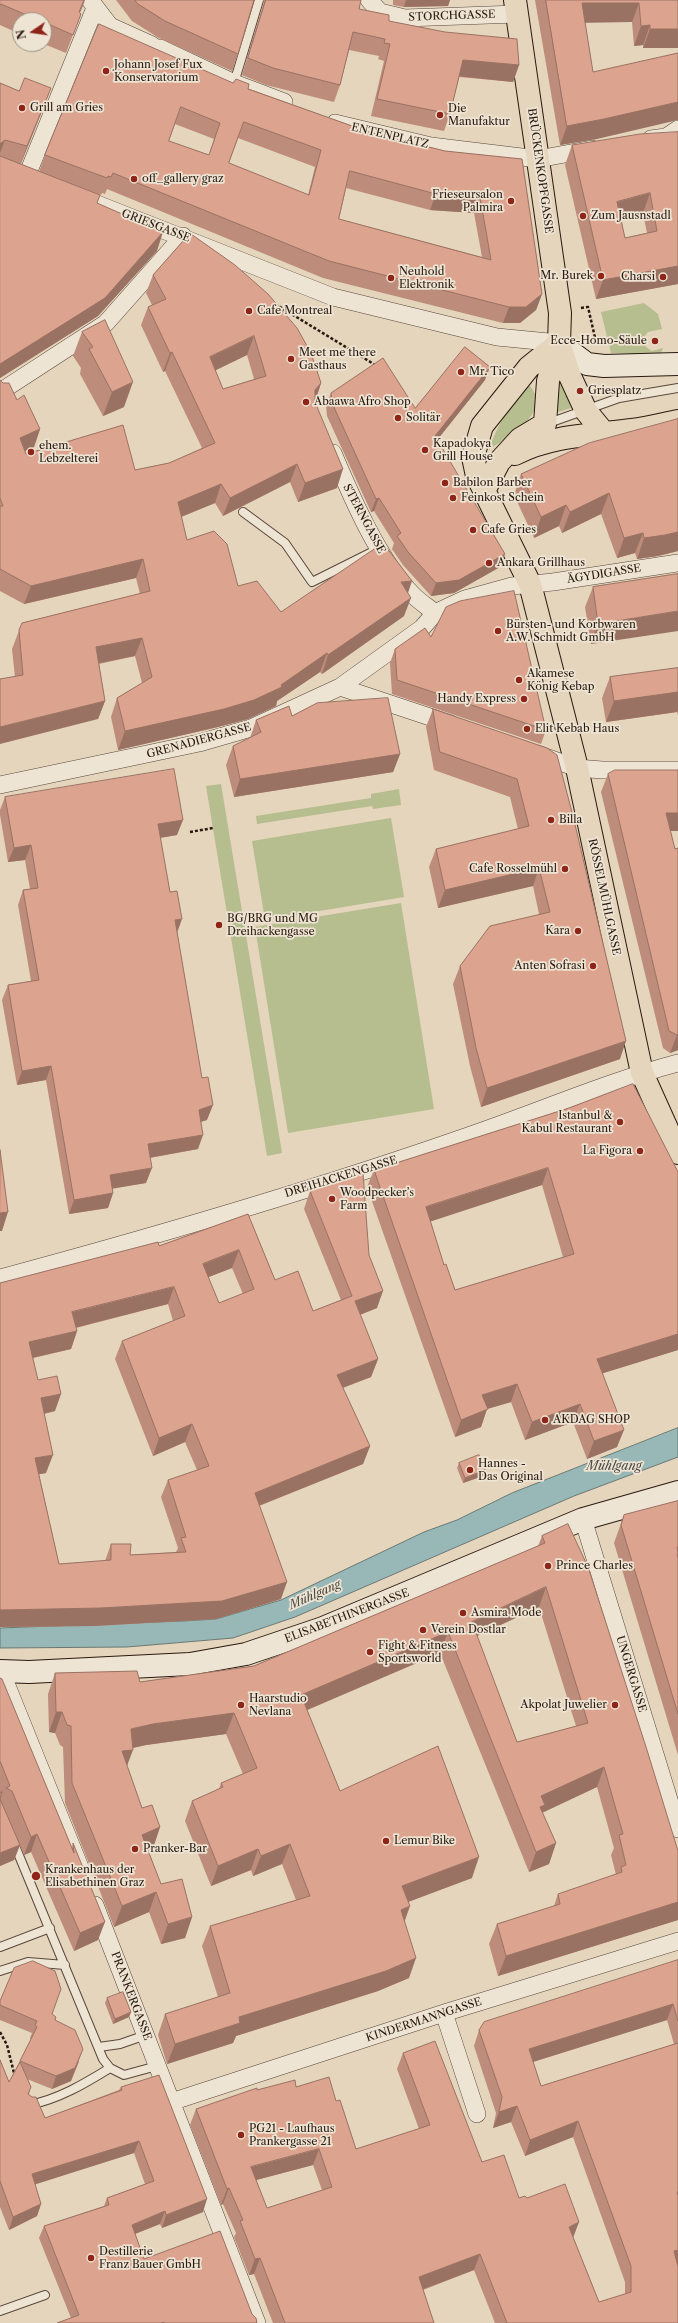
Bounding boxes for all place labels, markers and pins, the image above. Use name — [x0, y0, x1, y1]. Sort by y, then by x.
place label: Johann Josef Fux Konservatorium — [114, 58, 203, 84]
marker: Johann Josef Fux Konservatorium — [101, 66, 111, 76]
place label: Grill am Gries — [30, 101, 103, 115]
place label: Die Manufaktur — [448, 102, 510, 128]
marker: Grill am Gries — [17, 103, 27, 113]
marker: Die Manufaktur — [435, 110, 445, 120]
place label: off_gallery graz — [142, 172, 224, 186]
marker: off_gallery graz — [129, 174, 139, 184]
place label: Frieseursalon Palmira — [432, 188, 503, 214]
marker: Frieseursalon Palmira — [506, 196, 516, 206]
place label: Zum Jausnstadl — [591, 209, 671, 223]
marker: Zum Jausnstadl — [578, 211, 588, 221]
place label: Neuhold Elektronik — [399, 265, 454, 291]
place label: Mr. Burek — [540, 269, 593, 283]
place label: Charsi — [621, 270, 655, 284]
marker: Mr. Burek — [596, 271, 606, 281]
marker: Charsi — [658, 272, 668, 282]
marker: Neuhold Elektronik — [386, 273, 396, 283]
place label: Cafe Montreal — [257, 304, 332, 318]
marker: Cafe Montreal — [244, 306, 254, 316]
place label: Ecce-Homo-Säule — [550, 334, 647, 348]
marker: Ecce-Homo-Säule — [650, 336, 660, 346]
place label: Meet me there Gasthaus — [299, 346, 376, 372]
marker: Meet me there Gasthaus — [286, 354, 296, 364]
place label: Mr. Tico — [469, 365, 514, 379]
marker: Mr. Tico — [456, 367, 466, 377]
place label: Griesplatz — [588, 384, 641, 398]
marker: Griesplatz — [575, 386, 585, 396]
place label: Abaawa Afro Shop — [314, 395, 411, 409]
marker: Abaawa Afro Shop — [301, 397, 311, 407]
place label: Solitär — [406, 411, 440, 425]
marker: Solitär — [393, 413, 403, 423]
place label: Kapadokya Grill House — [433, 437, 493, 463]
place label: ehem. Lebzelterei — [39, 439, 98, 465]
marker: Kapadokya Grill House — [420, 445, 430, 455]
marker: ehem. Lebzelterei — [26, 447, 36, 457]
place label: Babilon Barber — [453, 476, 532, 490]
marker: Babilon Barber — [440, 478, 450, 488]
place label: Feinkost Schein — [461, 491, 544, 505]
marker: Feinkost Schein — [448, 493, 458, 503]
place label: Cafe Gries — [481, 523, 536, 537]
marker: Cafe Gries — [468, 525, 478, 535]
place label: Ankara Grillhaus — [497, 556, 585, 570]
marker: Ankara Grillhaus — [484, 558, 494, 568]
place label: Bürsten- und Korbwaren A.W. Schmidt GmbH — [506, 618, 636, 644]
marker: Bürsten- und Korbwaren A.W. Schmidt GmbH — [493, 626, 503, 636]
place label: Akamese König Kebap — [527, 667, 595, 693]
marker: Akamese König Kebap — [514, 675, 524, 685]
place label: Handy Express — [437, 692, 516, 706]
marker: Handy Express — [519, 694, 529, 704]
place label: Elit Kebab Haus — [535, 722, 619, 736]
marker: Elit Kebab Haus — [522, 724, 532, 734]
place label: Billa — [559, 813, 582, 827]
marker: Billa — [546, 815, 556, 825]
place label: Cafe Rosselmühl — [469, 862, 557, 876]
marker: Cafe Rosselmühl — [560, 864, 570, 874]
place label: BG/BRG und MG Dreihackengasse — [227, 912, 318, 938]
marker: BG/BRG und MG Dreihackengasse — [214, 920, 224, 930]
place label: Kara — [545, 924, 570, 938]
marker: Kara — [573, 926, 583, 936]
place label: Anten Sofrasi — [514, 959, 585, 973]
marker: Anten Sofrasi — [588, 961, 598, 971]
place label: Istanbul & Kabul Restaurant — [522, 1109, 612, 1135]
marker: Istanbul & Kabul Restaurant — [615, 1117, 625, 1127]
place label: La Figora — [583, 1144, 632, 1158]
marker: La Figora — [635, 1146, 645, 1156]
place label: Woodpecker’s Farm — [340, 1186, 414, 1212]
marker: Woodpecker’s Farm — [327, 1194, 337, 1204]
place label: AKDAG SHOP — [553, 1413, 630, 1427]
marker: AKDAG SHOP — [540, 1415, 550, 1425]
place label: Hannes - Das Original — [478, 1457, 543, 1483]
marker: Hannes - Das Original — [465, 1465, 475, 1475]
place label: Prince Charles — [556, 1559, 633, 1573]
marker: Prince Charles — [543, 1561, 553, 1571]
place label: Asmira Mode — [471, 1606, 541, 1620]
marker: Asmira Mode — [458, 1608, 468, 1618]
place label: Verein Dostlar — [431, 1623, 506, 1637]
marker: Verein Dostlar — [418, 1625, 428, 1635]
place label: Fight & Fitness Sportsworld — [378, 1639, 457, 1665]
marker: Fight & Fitness Sportsworld — [365, 1647, 375, 1657]
place label: Haarstudio Nevlana — [249, 1692, 307, 1718]
place label: Akpolat Juwelier — [520, 1698, 607, 1712]
marker: Haarstudio Nevlana — [236, 1700, 246, 1710]
marker: Akpolat Juwelier — [610, 1700, 620, 1710]
place label: Lemur Bike — [394, 1834, 455, 1848]
marker: Lemur Bike — [381, 1836, 391, 1846]
place label: Pranker-Bar — [143, 1842, 207, 1856]
marker: Pranker-Bar — [130, 1844, 140, 1854]
place label: Krankenhaus der Elisabethinen Graz — [45, 1863, 144, 1889]
marker: Krankenhaus der Elisabethinen Graz — [30, 1870, 42, 1882]
place label: PG21 - Laufhaus Prankergasse 21 — [249, 2122, 335, 2148]
marker: PG21 - Laufhaus Prankergasse 21 — [236, 2130, 246, 2140]
place label: Destillerie Franz Bauer GmbH — [99, 2245, 201, 2271]
marker: Destillerie Franz Bauer GmbH — [86, 2253, 96, 2263]

